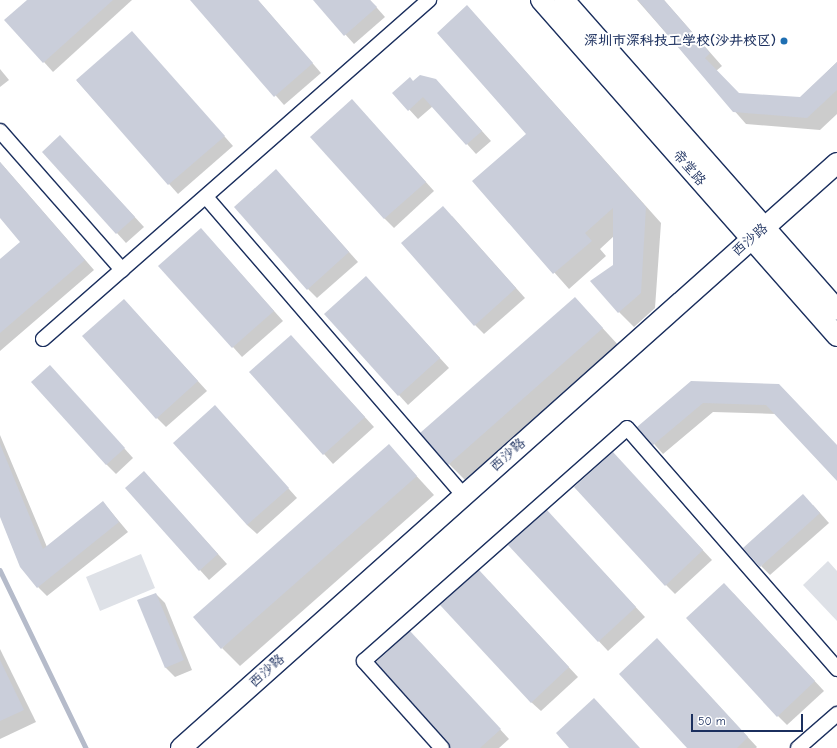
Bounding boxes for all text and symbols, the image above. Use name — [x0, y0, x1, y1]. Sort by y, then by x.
place label: 深圳市深科技工学校(沙井校区) — [584, 33, 776, 49]
marker: 深圳市深科技工学校(沙井校区) — [779, 36, 789, 46]
street label: 帝堂路 — [669, 147, 709, 189]
street label: 西沙路 — [729, 220, 771, 260]
street label: 西沙路 — [487, 435, 529, 475]
street label: 西沙路 — [246, 651, 288, 691]
scale bar — [693, 706, 805, 732]
text: 50 m — [698, 714, 726, 728]

